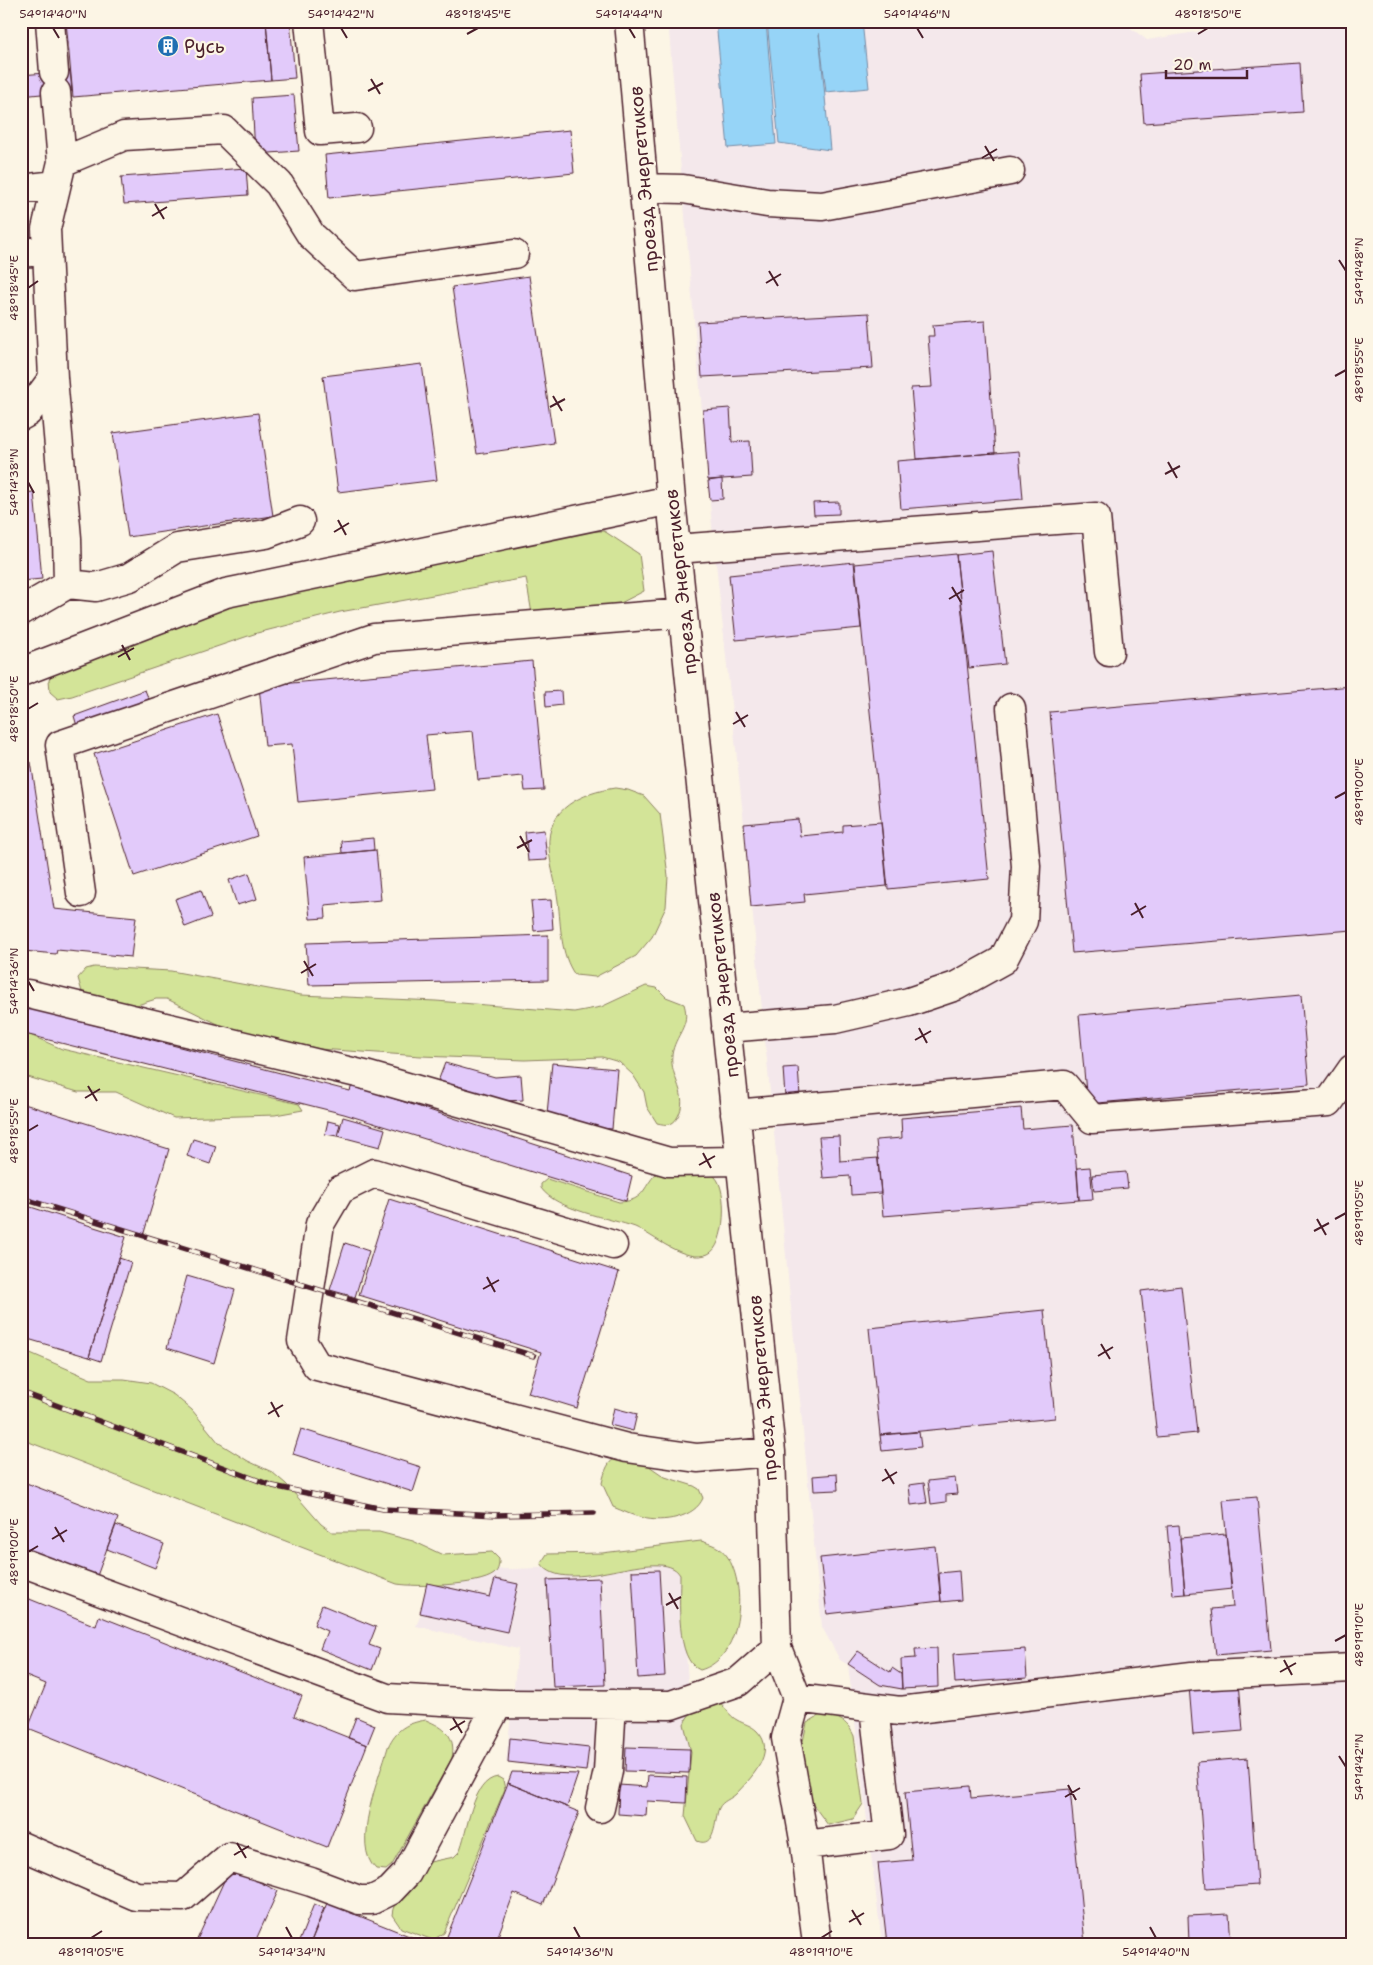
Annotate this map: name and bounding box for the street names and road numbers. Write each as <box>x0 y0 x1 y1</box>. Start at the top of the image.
street label: проезд Энергетиков <box>623 85 664 273</box>
street label: проезд Энергетиков <box>658 488 703 676</box>
street label: проезд Энергетиков <box>700 891 745 1079</box>
street label: проезд Энергетиков <box>742 1294 783 1482</box>

